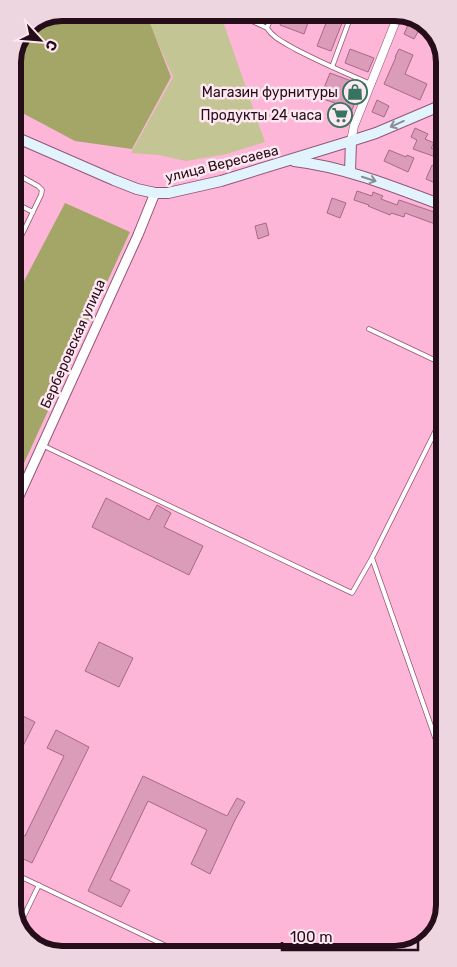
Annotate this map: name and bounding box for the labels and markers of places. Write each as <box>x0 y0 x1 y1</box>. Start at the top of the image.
shop icon: Магазин фурнитуры <box>342 79 368 105</box>
place label: Магазин фурнитуры <box>202 84 338 101</box>
supermarket icon: Продукты 24 часа <box>327 102 353 128</box>
place label: Продукты 24 часа <box>200 107 322 124</box>

